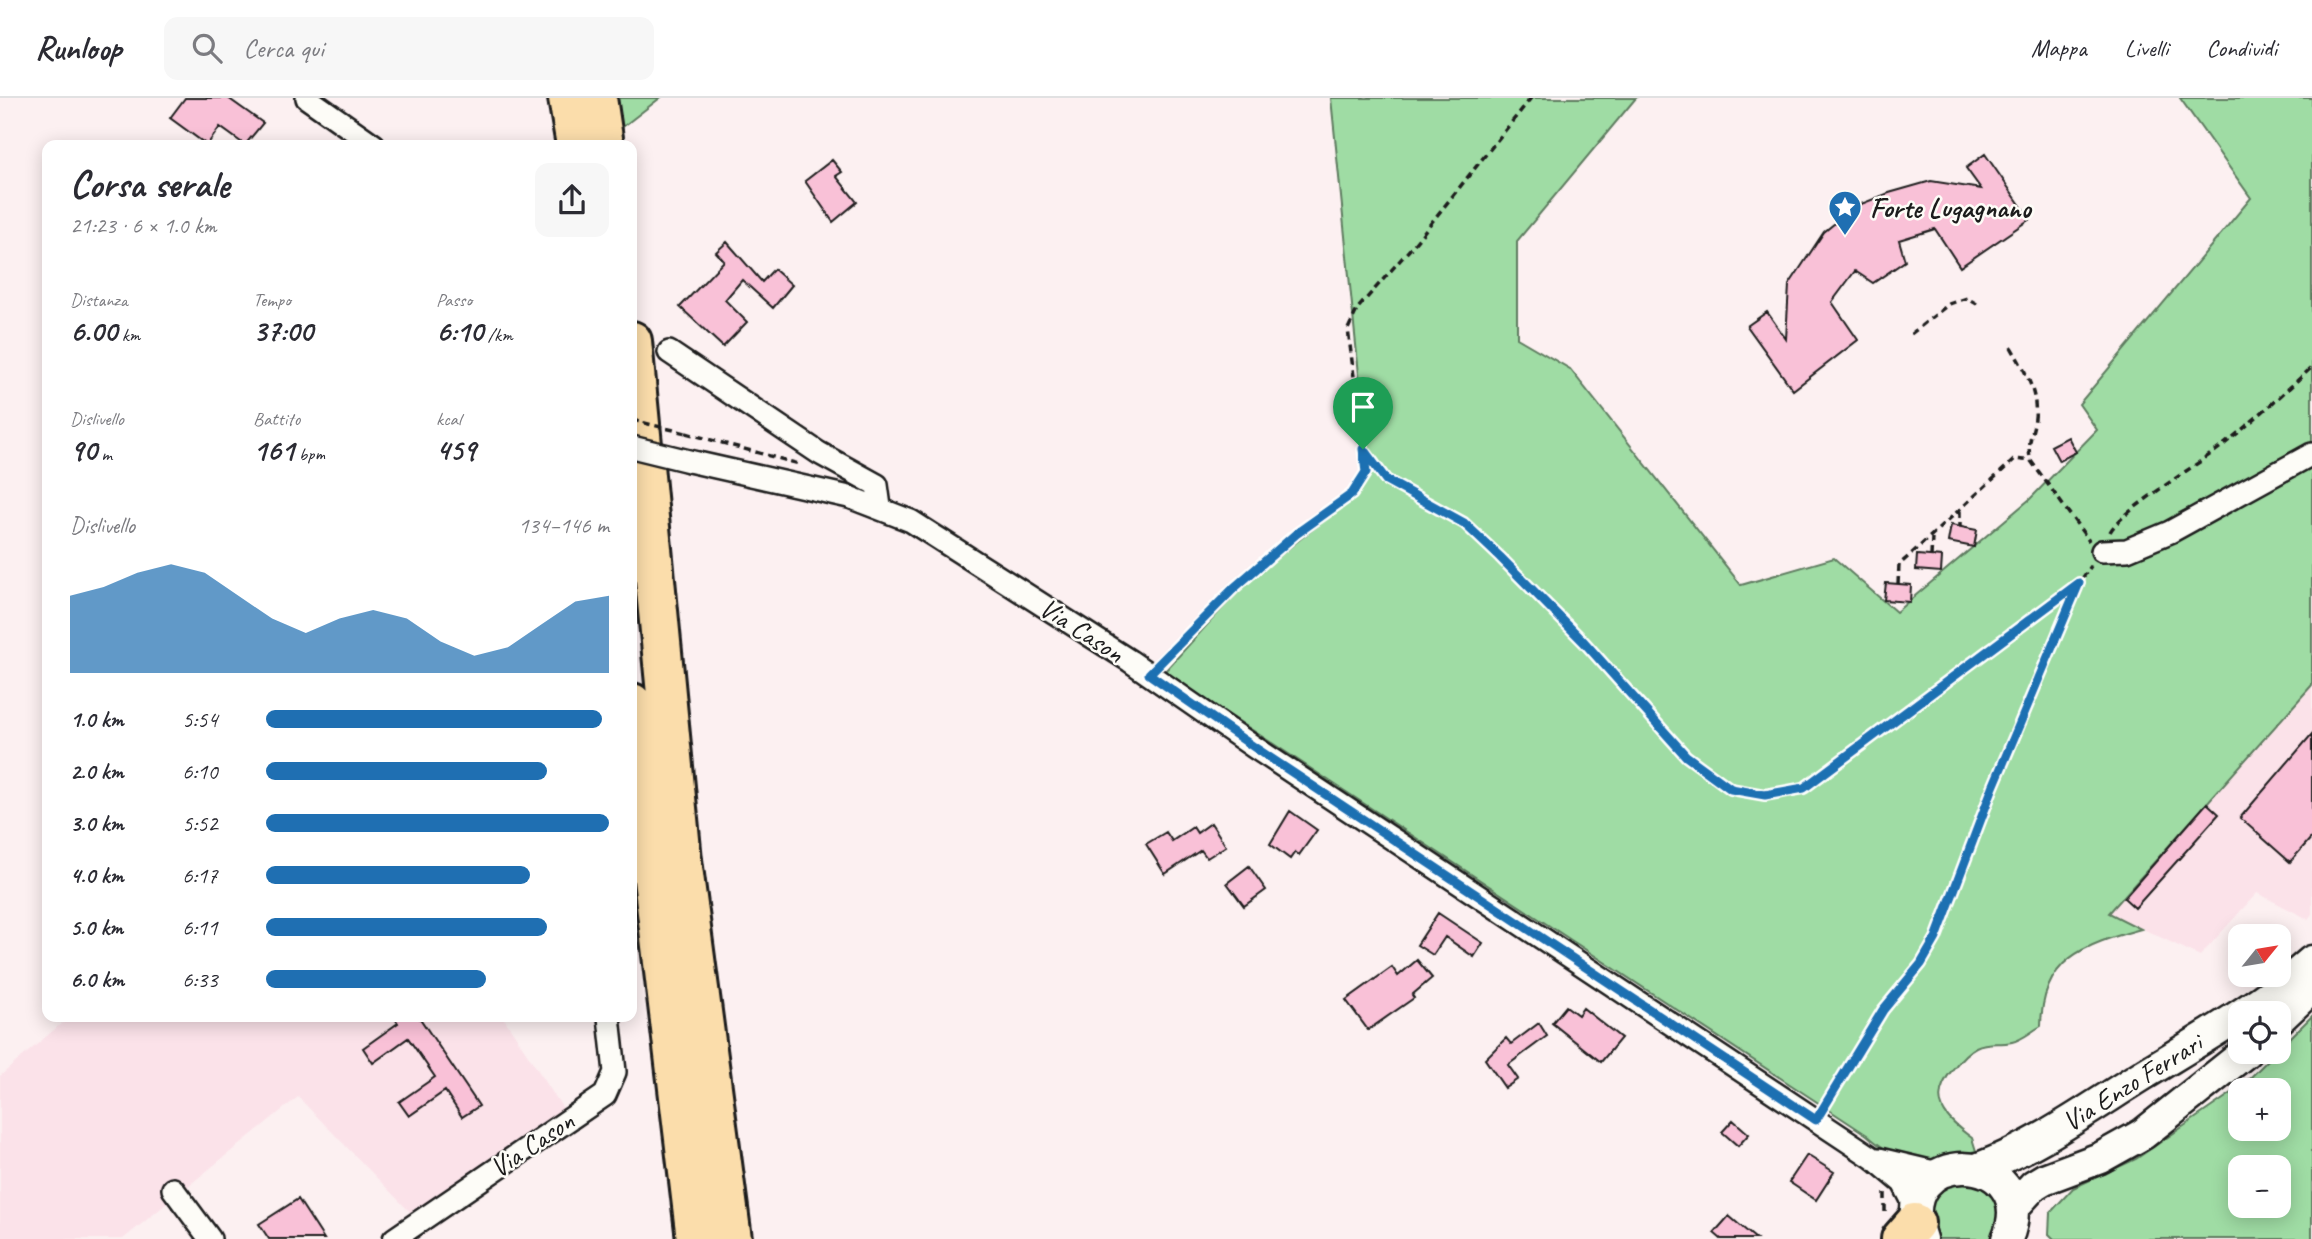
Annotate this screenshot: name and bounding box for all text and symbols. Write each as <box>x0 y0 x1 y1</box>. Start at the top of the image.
search box <box>164 17 654 80</box>
text: Runloop <box>35 27 122 69</box>
icon: search <box>188 29 226 67</box>
text: Cerca qui <box>244 32 324 65</box>
text: Mappa <box>2031 33 2087 63</box>
text: Livelli <box>2125 33 2168 63</box>
text: Condividi <box>2206 33 2277 63</box>
text: Corsa serale <box>70 161 230 208</box>
button: share <box>535 163 609 237</box>
place icon: Forte Lugagnano <box>1826 188 1864 237</box>
place label: Forte Lugagnano <box>1870 190 2032 225</box>
text: 21:23 · 6 × 1.0 km <box>70 211 216 240</box>
text: Distanza <box>70 288 128 312</box>
text: Tempo <box>253 288 291 312</box>
text: Passo <box>436 288 472 312</box>
text: 6.00 <box>70 312 117 350</box>
text: 37:00 <box>253 312 313 350</box>
text: 6:10 <box>436 312 483 350</box>
text: km <box>117 323 140 347</box>
text: /km <box>483 323 513 347</box>
pin <box>1333 377 1393 449</box>
icon: arrive <box>1344 388 1382 426</box>
text: Dislivello <box>70 407 124 431</box>
text: Battito <box>253 407 300 431</box>
text: kcal <box>436 407 461 431</box>
text: 90 <box>70 431 97 469</box>
text: 161 <box>253 431 294 469</box>
text: 459 <box>436 431 476 469</box>
text: m <box>97 442 112 466</box>
text: bpm <box>294 442 325 466</box>
text: Dislivello <box>70 511 135 540</box>
text: 134–146 m <box>518 511 609 540</box>
street label: Via Cason <box>1033 590 1131 670</box>
text: 1.0 km <box>70 705 124 734</box>
text: 5:54 <box>182 705 218 734</box>
text: 2.0 km <box>70 757 124 786</box>
text: 6:10 <box>182 757 218 786</box>
text: 3.0 km <box>70 809 124 838</box>
text: 5:52 <box>182 809 218 838</box>
text: 4.0 km <box>70 861 124 890</box>
text: 6:17 <box>182 861 218 890</box>
text: 5.0 km <box>70 913 123 942</box>
text: 6:11 <box>182 913 218 942</box>
north arrow <box>2228 924 2291 987</box>
map controls <box>2228 924 2291 1218</box>
text: 6.0 km <box>70 965 124 994</box>
text: 6:33 <box>182 965 218 994</box>
button: locate <box>2228 1001 2291 1064</box>
street label: Via Enzo Ferrari <box>2056 1023 2211 1139</box>
button: + <box>2228 1078 2291 1141</box>
street label: Via Cason <box>483 1103 581 1185</box>
button: − <box>2228 1155 2291 1218</box>

